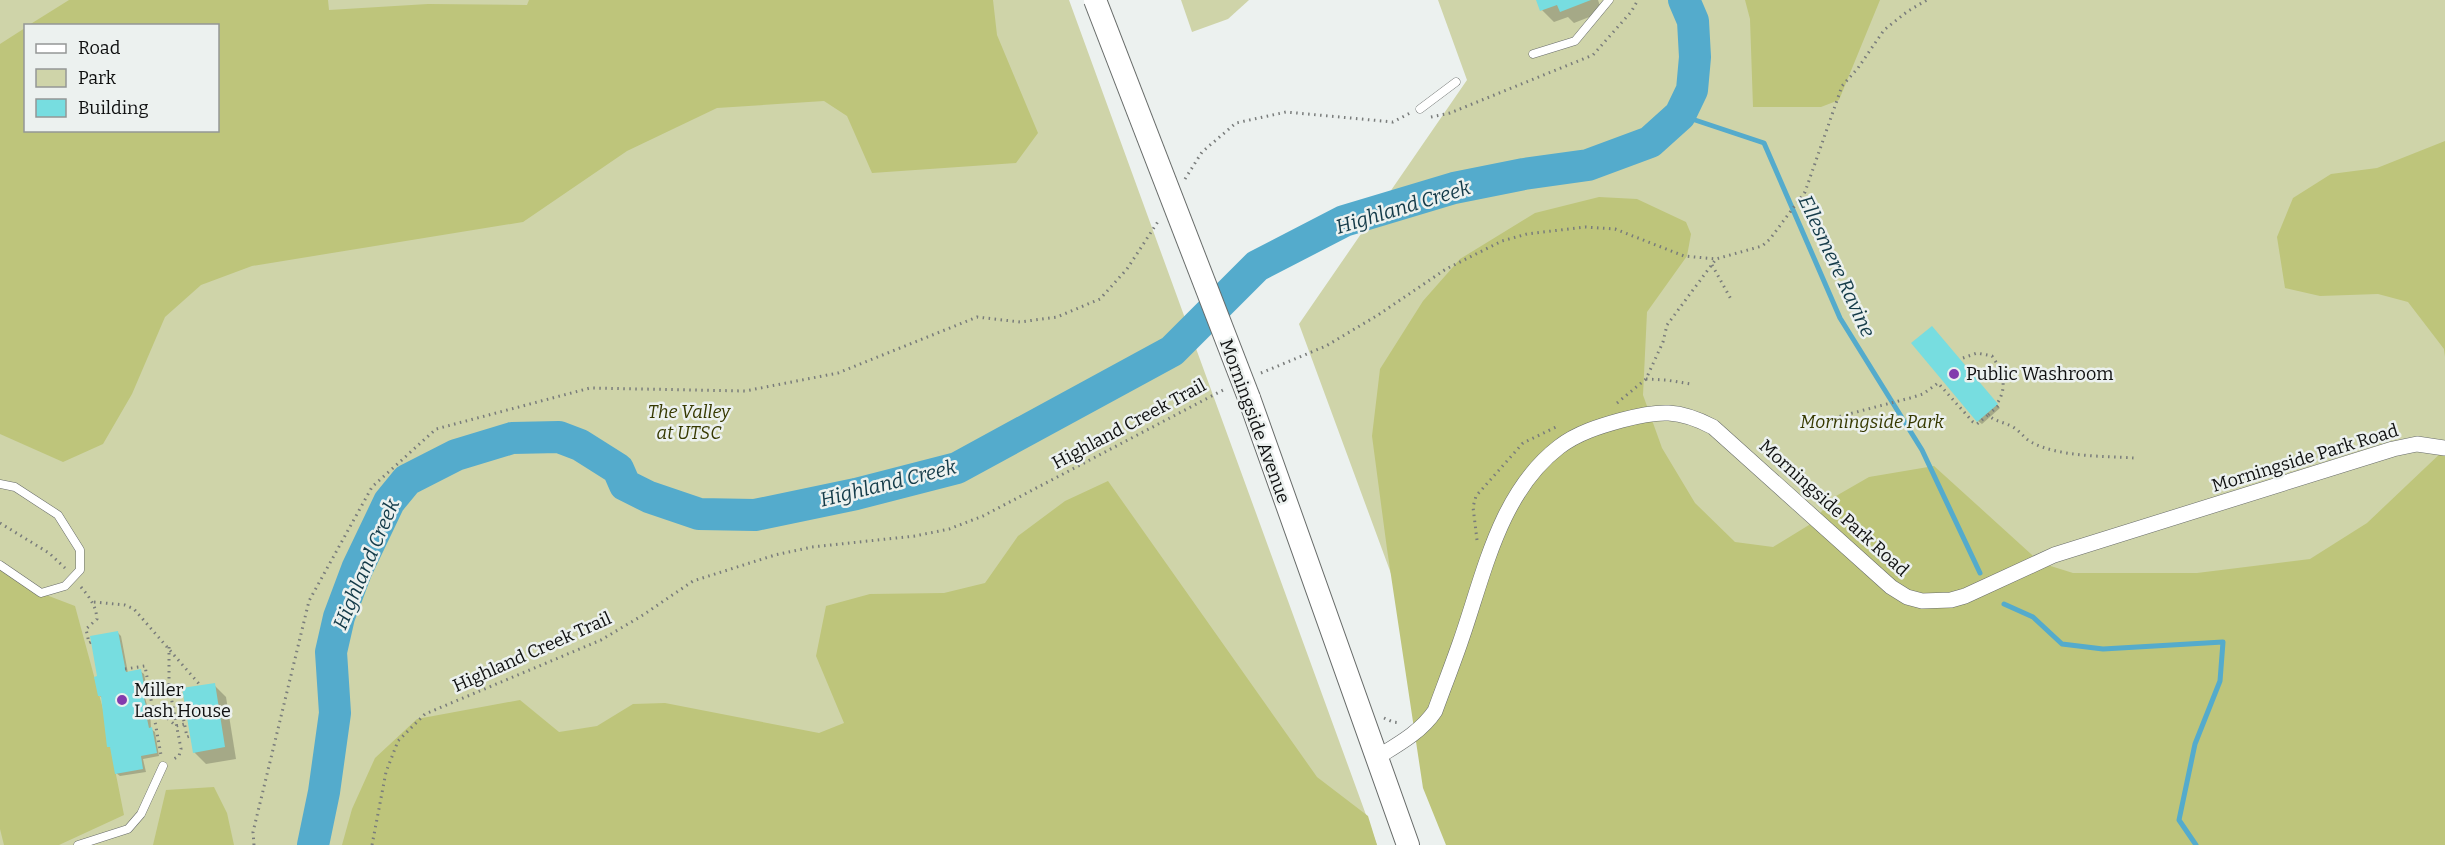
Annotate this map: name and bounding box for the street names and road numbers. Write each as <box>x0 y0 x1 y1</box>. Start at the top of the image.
street label: Morningside Avenue <box>1215 336 1295 506</box>
street label: Highland Creek Trail <box>1048 374 1210 474</box>
street label: Morningside Park Road <box>2209 419 2401 497</box>
street label: Morningside Park Road <box>1755 435 1914 581</box>
street label: Highland Creek Trail <box>449 607 615 697</box>

